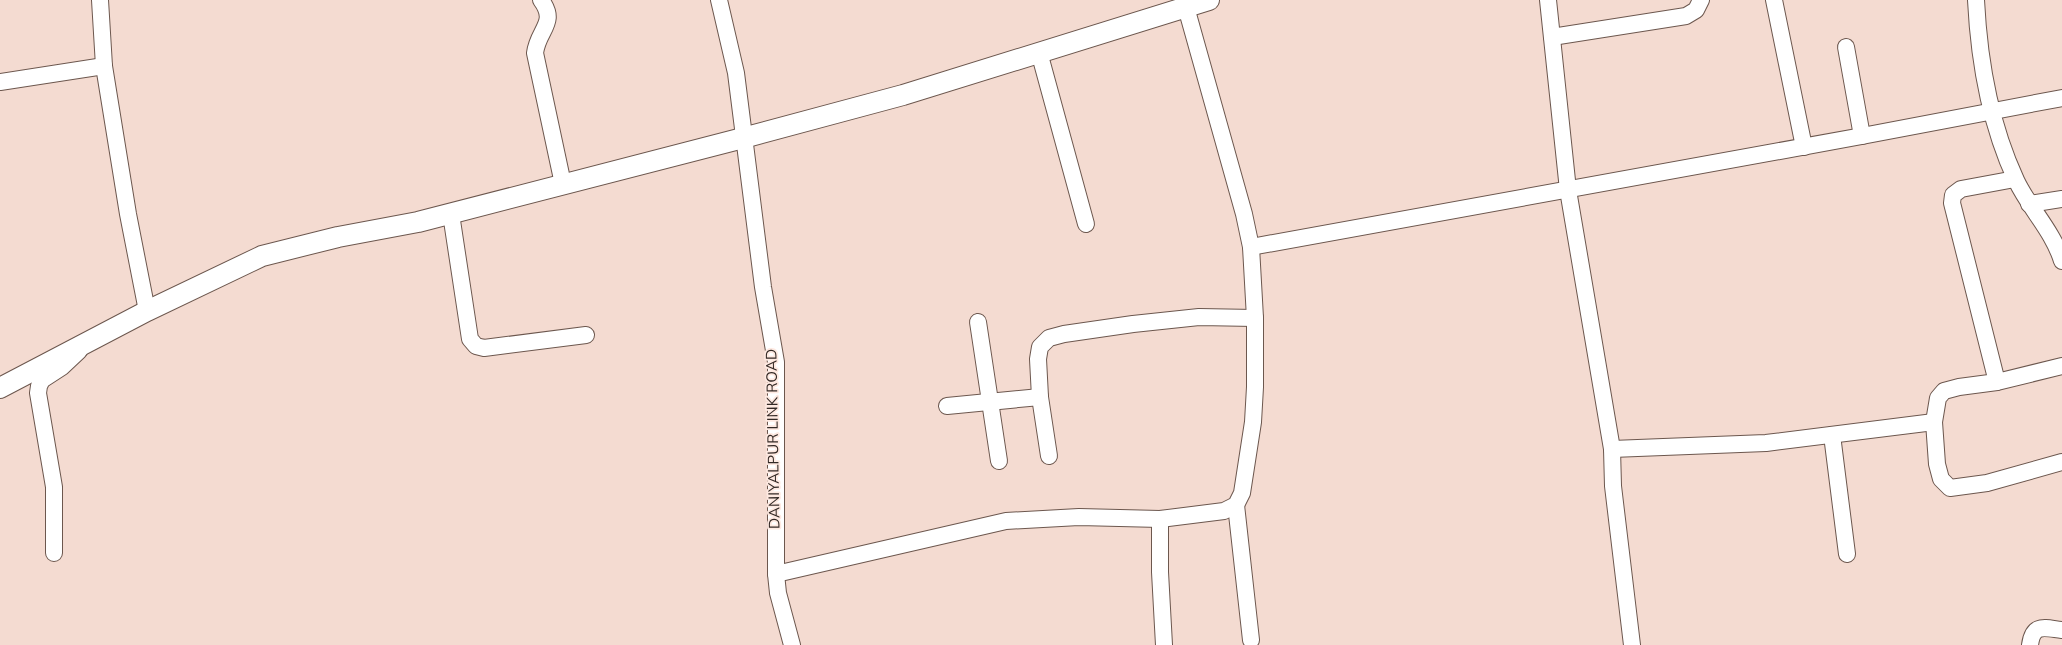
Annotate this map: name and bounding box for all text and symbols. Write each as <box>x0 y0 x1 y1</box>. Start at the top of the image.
street label: DANIYALPUR LINK ROAD <box>761 349 784 529</box>

